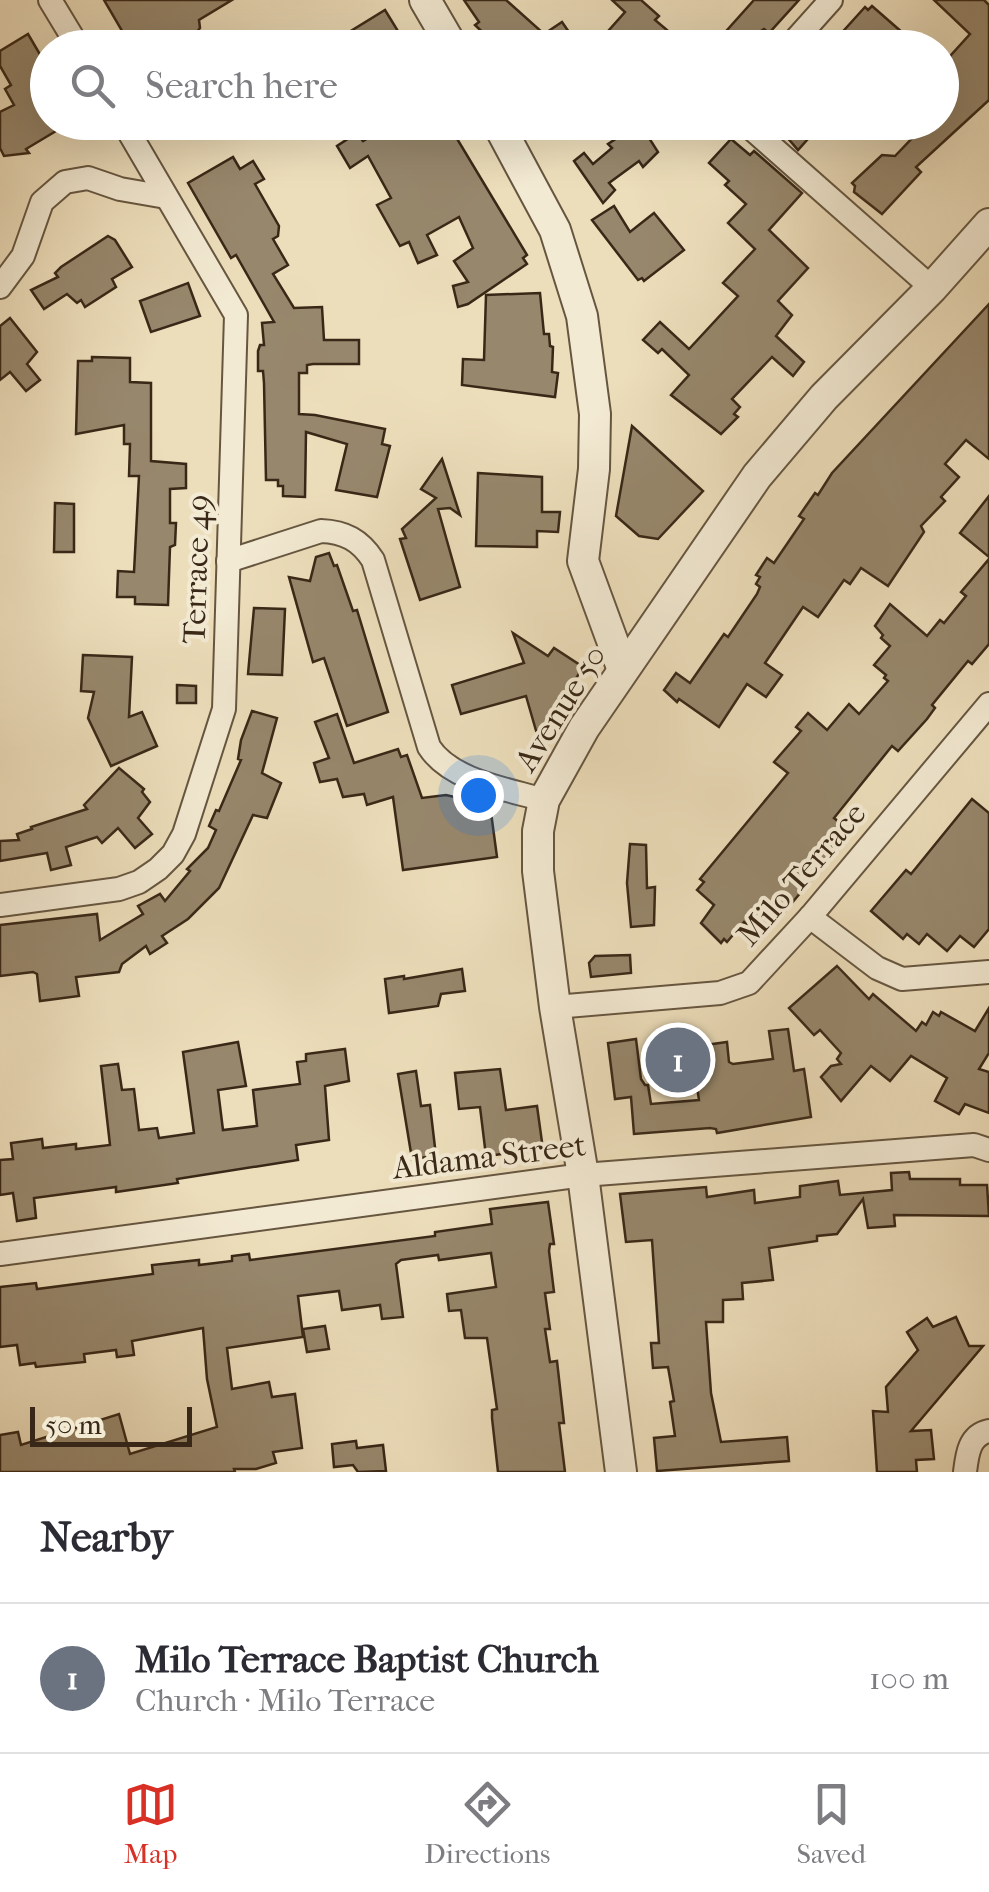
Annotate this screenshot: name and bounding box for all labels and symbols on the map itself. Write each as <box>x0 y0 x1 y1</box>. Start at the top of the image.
street label: Terrace 49 <box>175 494 218 644</box>
street label: Avenue 50 <box>506 638 614 780</box>
your location <box>453 770 504 821</box>
street label: Milo Terrace <box>729 795 874 953</box>
pin: 1 <box>646 1022 710 1098</box>
street label: Aldama Street <box>388 1126 588 1187</box>
scale bar <box>30 1402 192 1446</box>

